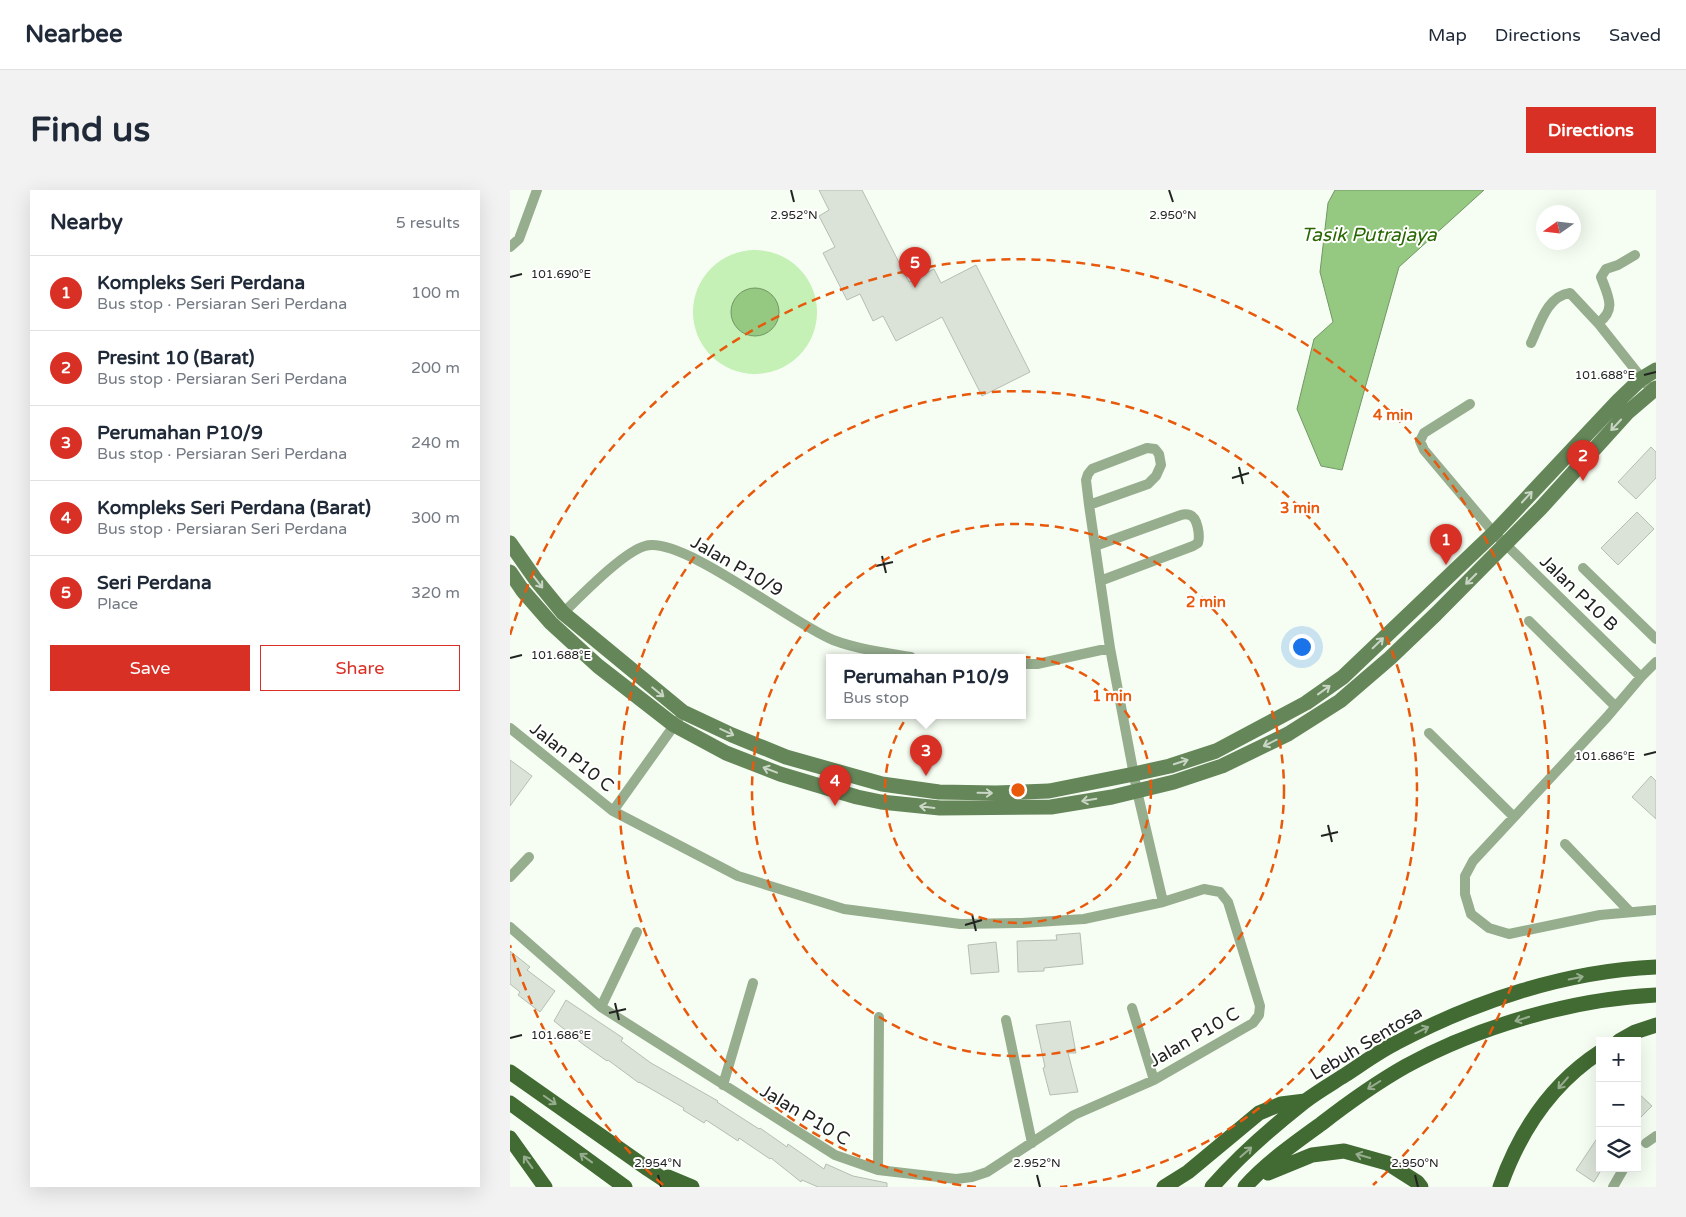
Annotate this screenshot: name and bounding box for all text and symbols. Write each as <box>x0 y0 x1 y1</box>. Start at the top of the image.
text: Nearbee <box>25 20 123 49</box>
text: Map <box>1428 24 1467 46</box>
text: Directions <box>1495 24 1581 46</box>
text: Saved <box>1609 24 1661 46</box>
button: Directions <box>1526 107 1656 153</box>
text: Find us <box>30 109 150 151</box>
north arrow <box>1536 205 1581 250</box>
text: 2.952°N <box>770 208 818 222</box>
text: 2.950°N <box>1149 208 1197 222</box>
text: Nearby <box>50 210 123 235</box>
text: 5 results <box>396 213 460 233</box>
water label: Tasik Putrajaya <box>1301 224 1438 246</box>
pin: 5 <box>899 247 931 288</box>
text: 101.690°E <box>531 267 592 281</box>
text: Kompleks Seri Perdana <box>97 272 305 294</box>
text: 1 <box>61 283 71 303</box>
text: 100 m <box>411 283 460 303</box>
text: Bus stop · Persiaran Seri Perdana <box>97 294 347 314</box>
text: Presint 10 (Barat) <box>97 347 254 369</box>
text: 2 <box>61 358 71 378</box>
text: 200 m <box>411 358 460 378</box>
text: 101.688°E <box>1575 368 1636 382</box>
text: Bus stop · Persiaran Seri Perdana <box>97 369 347 389</box>
text: 4 min <box>1373 406 1413 424</box>
one-way arrow <box>1610 418 1622 431</box>
text: Perumahan P10/9 <box>97 422 263 444</box>
text: 3 <box>61 433 71 453</box>
text: 240 m <box>411 433 460 453</box>
pin: 2 <box>1567 440 1599 481</box>
text: Bus stop · Persiaran Seri Perdana <box>97 444 347 464</box>
one-way arrow <box>1521 491 1533 504</box>
text: Kompleks Seri Perdana (Barat) <box>97 497 371 519</box>
text: 3 min <box>1280 499 1320 517</box>
text: 4 <box>61 508 71 528</box>
text: 300 m <box>411 508 460 528</box>
text: Bus stop · Persiaran Seri Perdana <box>97 519 347 539</box>
pin: 1 <box>1430 524 1462 565</box>
street label: Jalan P10/9 <box>687 531 787 601</box>
street label: Jalan P10 B <box>1535 550 1623 636</box>
text: Seri Perdana <box>97 572 212 594</box>
one-way arrow <box>1465 573 1477 585</box>
one-way arrow <box>533 576 544 589</box>
text: 5 <box>61 583 71 603</box>
text: 320 m <box>411 583 460 603</box>
text: 2 min <box>1186 593 1226 611</box>
text: Place <box>97 594 138 614</box>
your location <box>1289 634 1315 660</box>
one-way arrow <box>1372 637 1384 649</box>
button: Save <box>50 645 250 691</box>
button: Share <box>260 645 460 691</box>
text: 101.688°E <box>531 648 592 662</box>
popup <box>826 654 1026 719</box>
text: Perumahan P10/9 <box>843 666 1009 688</box>
one-way arrow <box>1317 685 1331 695</box>
one-way arrow <box>651 686 664 697</box>
text: 1 min <box>1092 687 1132 705</box>
text: Bus stop <box>843 688 909 708</box>
street label: Jalan P10 C <box>526 717 618 797</box>
one-way arrow <box>719 728 734 738</box>
pin: 3 <box>910 735 942 776</box>
one-way arrow <box>1263 739 1278 748</box>
text: 101.686°E <box>1575 749 1636 763</box>
one-way arrow <box>1173 757 1188 766</box>
one-way arrow <box>763 764 778 774</box>
pin: 4 <box>819 765 851 806</box>
centre of rings <box>1009 781 1027 799</box>
one-way arrow <box>977 788 993 798</box>
one-way arrow <box>1081 796 1097 806</box>
one-way arrow <box>920 802 936 812</box>
one-way arrow <box>1567 973 1583 982</box>
street label: Lebuh Sentosa <box>1306 1001 1426 1085</box>
street label: Jalan P10 C <box>1145 1002 1243 1072</box>
one-way arrow <box>1515 1015 1531 1025</box>
one-way arrow <box>1414 1025 1429 1034</box>
text: 101.686°E <box>531 1028 592 1042</box>
map controls <box>1596 1037 1641 1172</box>
button: + <box>1596 1037 1641 1082</box>
one-way arrow <box>1557 1077 1568 1090</box>
street label: Jalan P10 C <box>756 1080 854 1150</box>
one-way arrow <box>1368 1081 1382 1091</box>
button: − <box>1596 1082 1641 1127</box>
one-way arrow <box>543 1095 557 1105</box>
button: layers <box>1596 1127 1641 1172</box>
one-way arrow <box>1240 1146 1253 1158</box>
one-way arrow <box>1356 1151 1372 1161</box>
one-way arrow <box>579 1153 593 1163</box>
one-way arrow <box>523 1156 533 1170</box>
text: 2.954°N <box>634 1156 682 1170</box>
text: 2.952°N <box>1013 1156 1061 1170</box>
text: 2.950°N <box>1391 1156 1439 1170</box>

